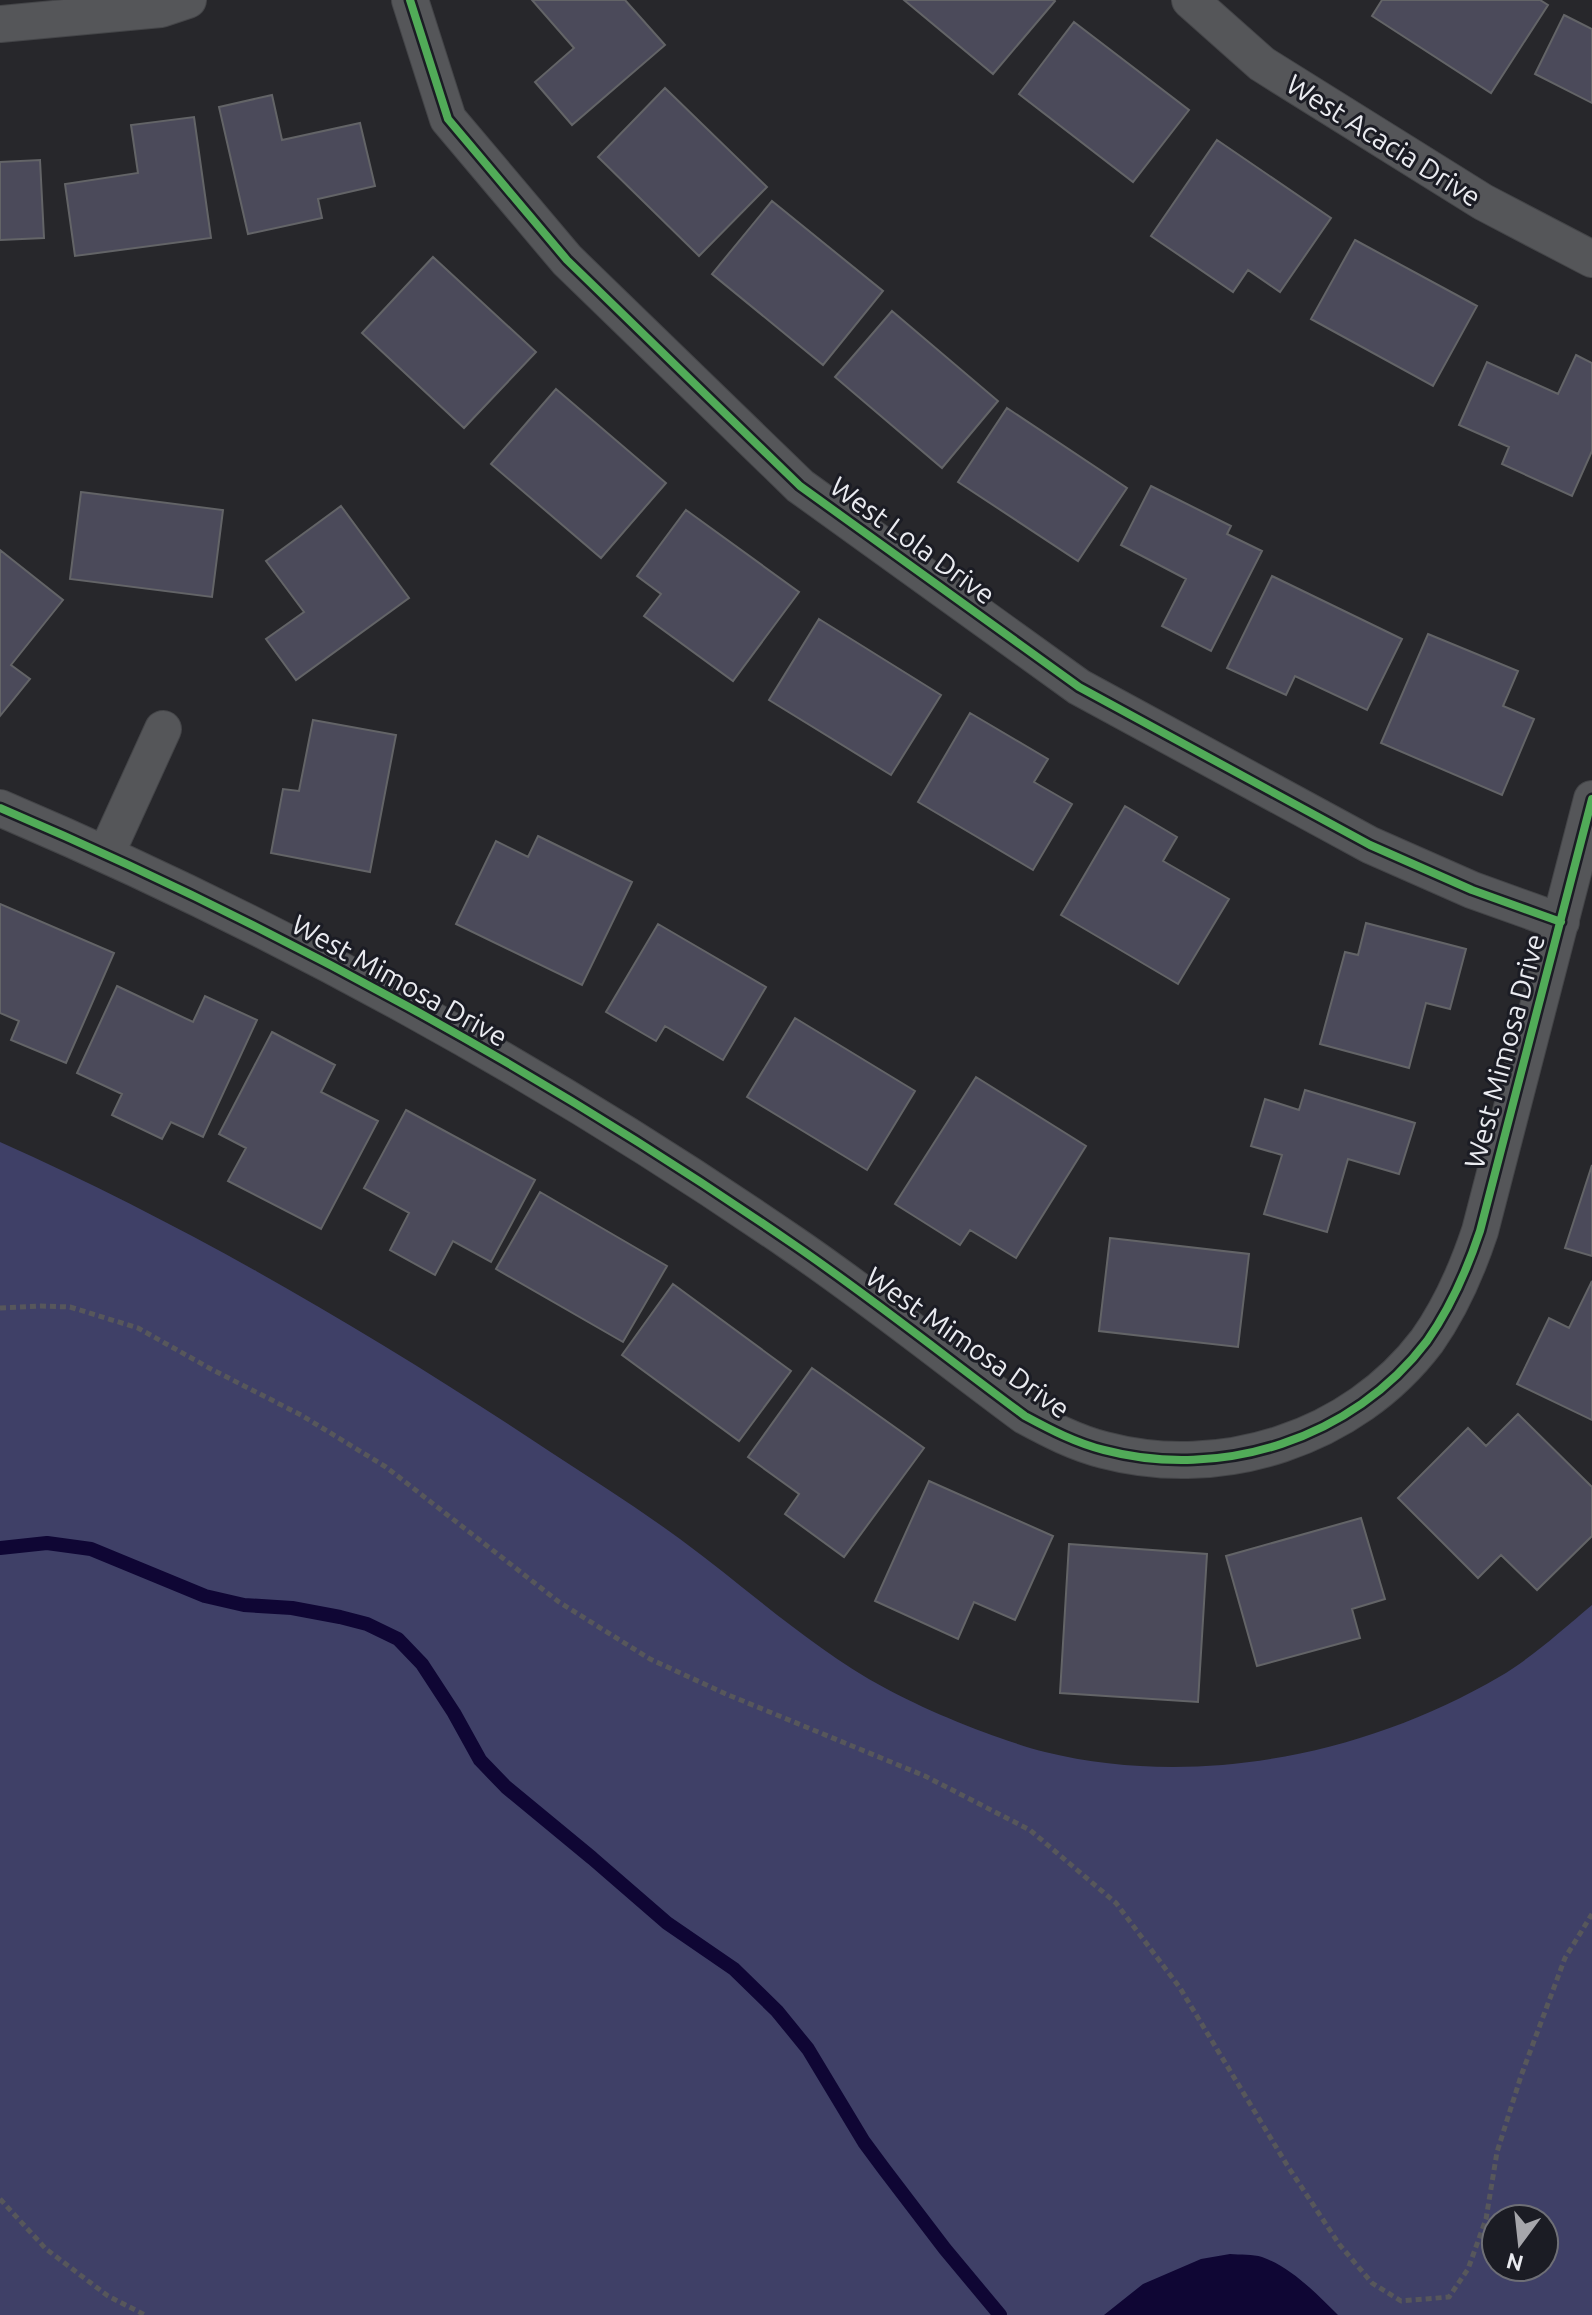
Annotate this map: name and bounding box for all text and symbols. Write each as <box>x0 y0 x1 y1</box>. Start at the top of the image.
street label: West Acacia Drive <box>1281 68 1487 212</box>
street label: West Lola Drive <box>825 470 1001 610</box>
street label: West Mimosa Drive <box>287 908 513 1052</box>
street label: West Mimosa Drive <box>1458 930 1550 1172</box>
street label: West Mimosa Drive <box>860 1260 1076 1424</box>
north arrow <box>1480 2203 1560 2283</box>
text: N <box>1504 2249 1526 2277</box>

